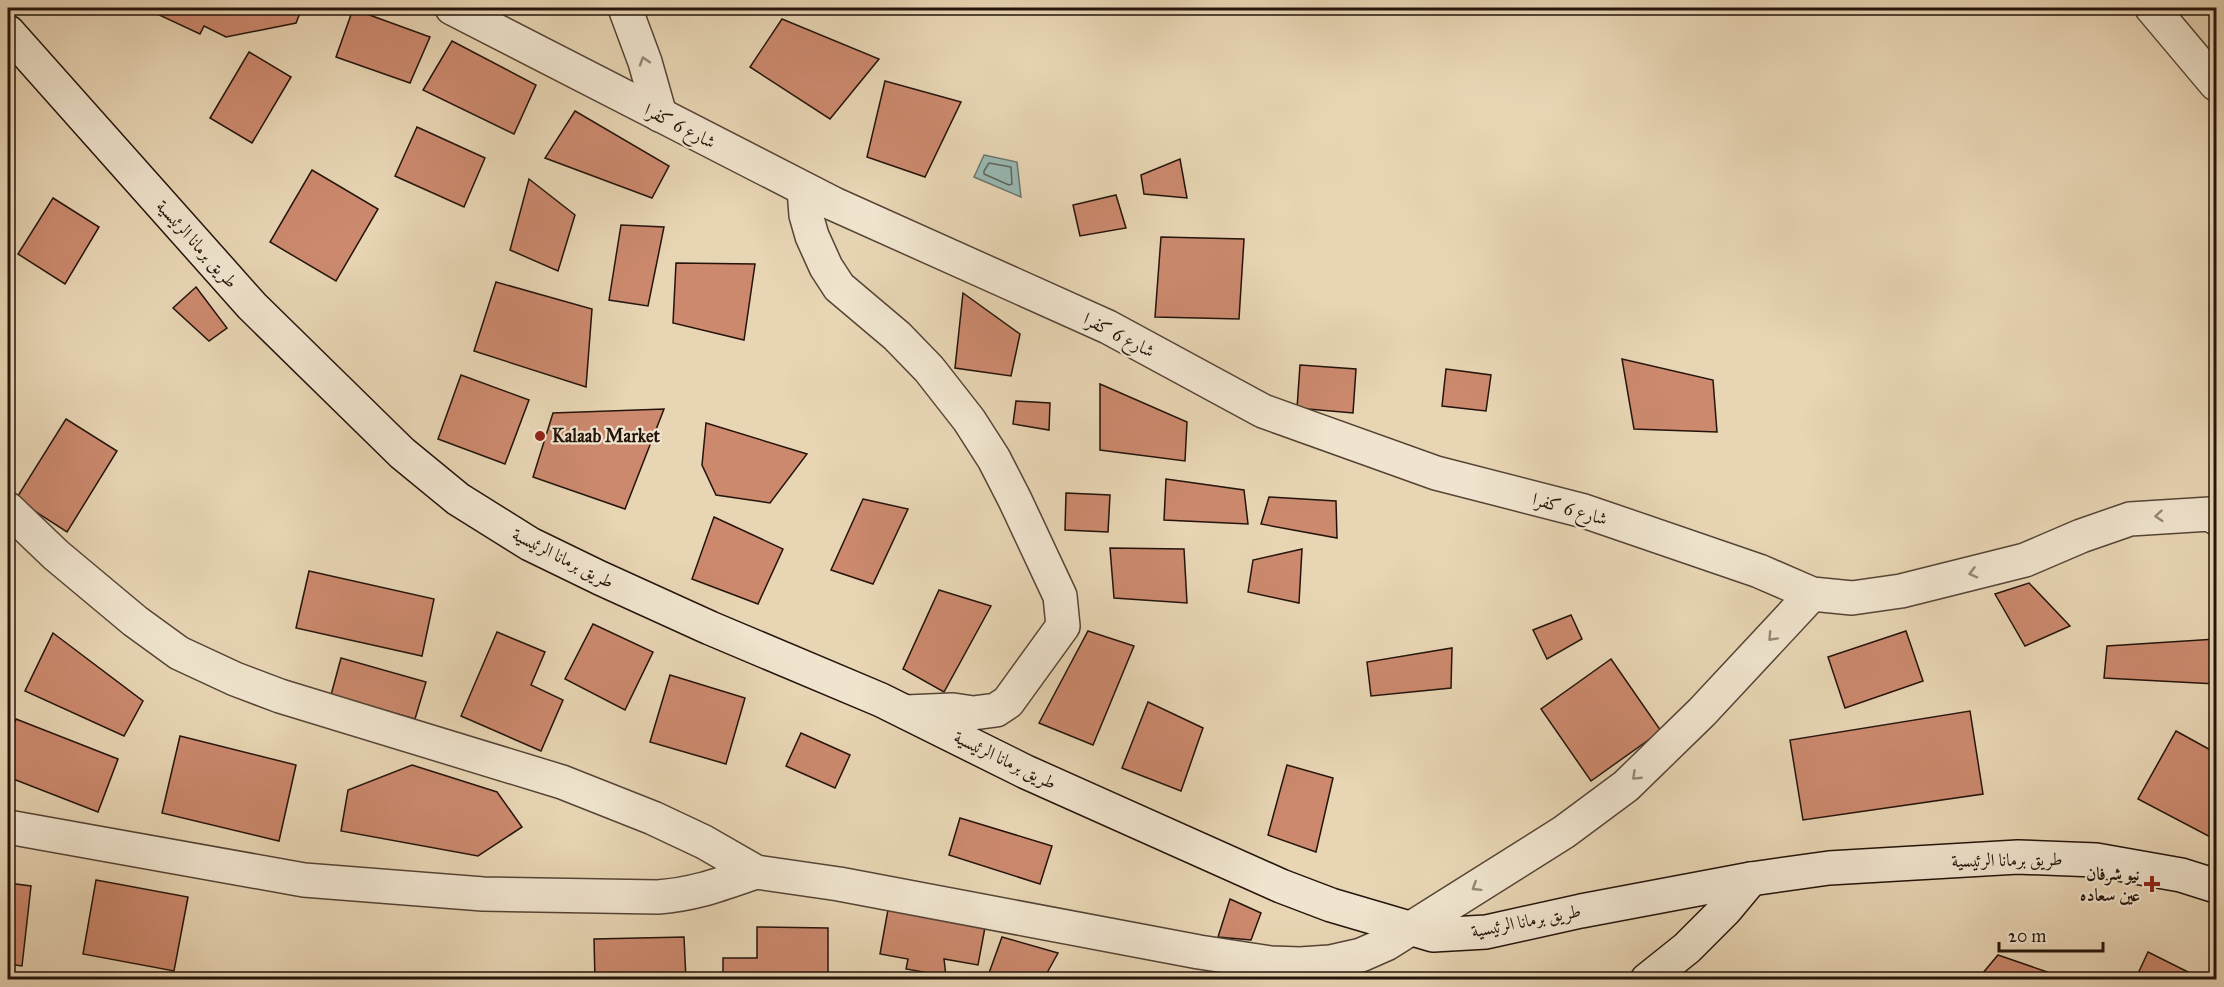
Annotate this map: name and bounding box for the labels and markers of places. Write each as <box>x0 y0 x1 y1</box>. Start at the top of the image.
place label: Kalaab Market <box>552 425 661 447</box>
marker: Kalaab Market <box>533 429 547 443</box>
place label: نيو شرفان عين سعاده <box>2080 863 2140 906</box>
marker: نيو شرفان عين سعاده <box>2145 877 2159 891</box>

